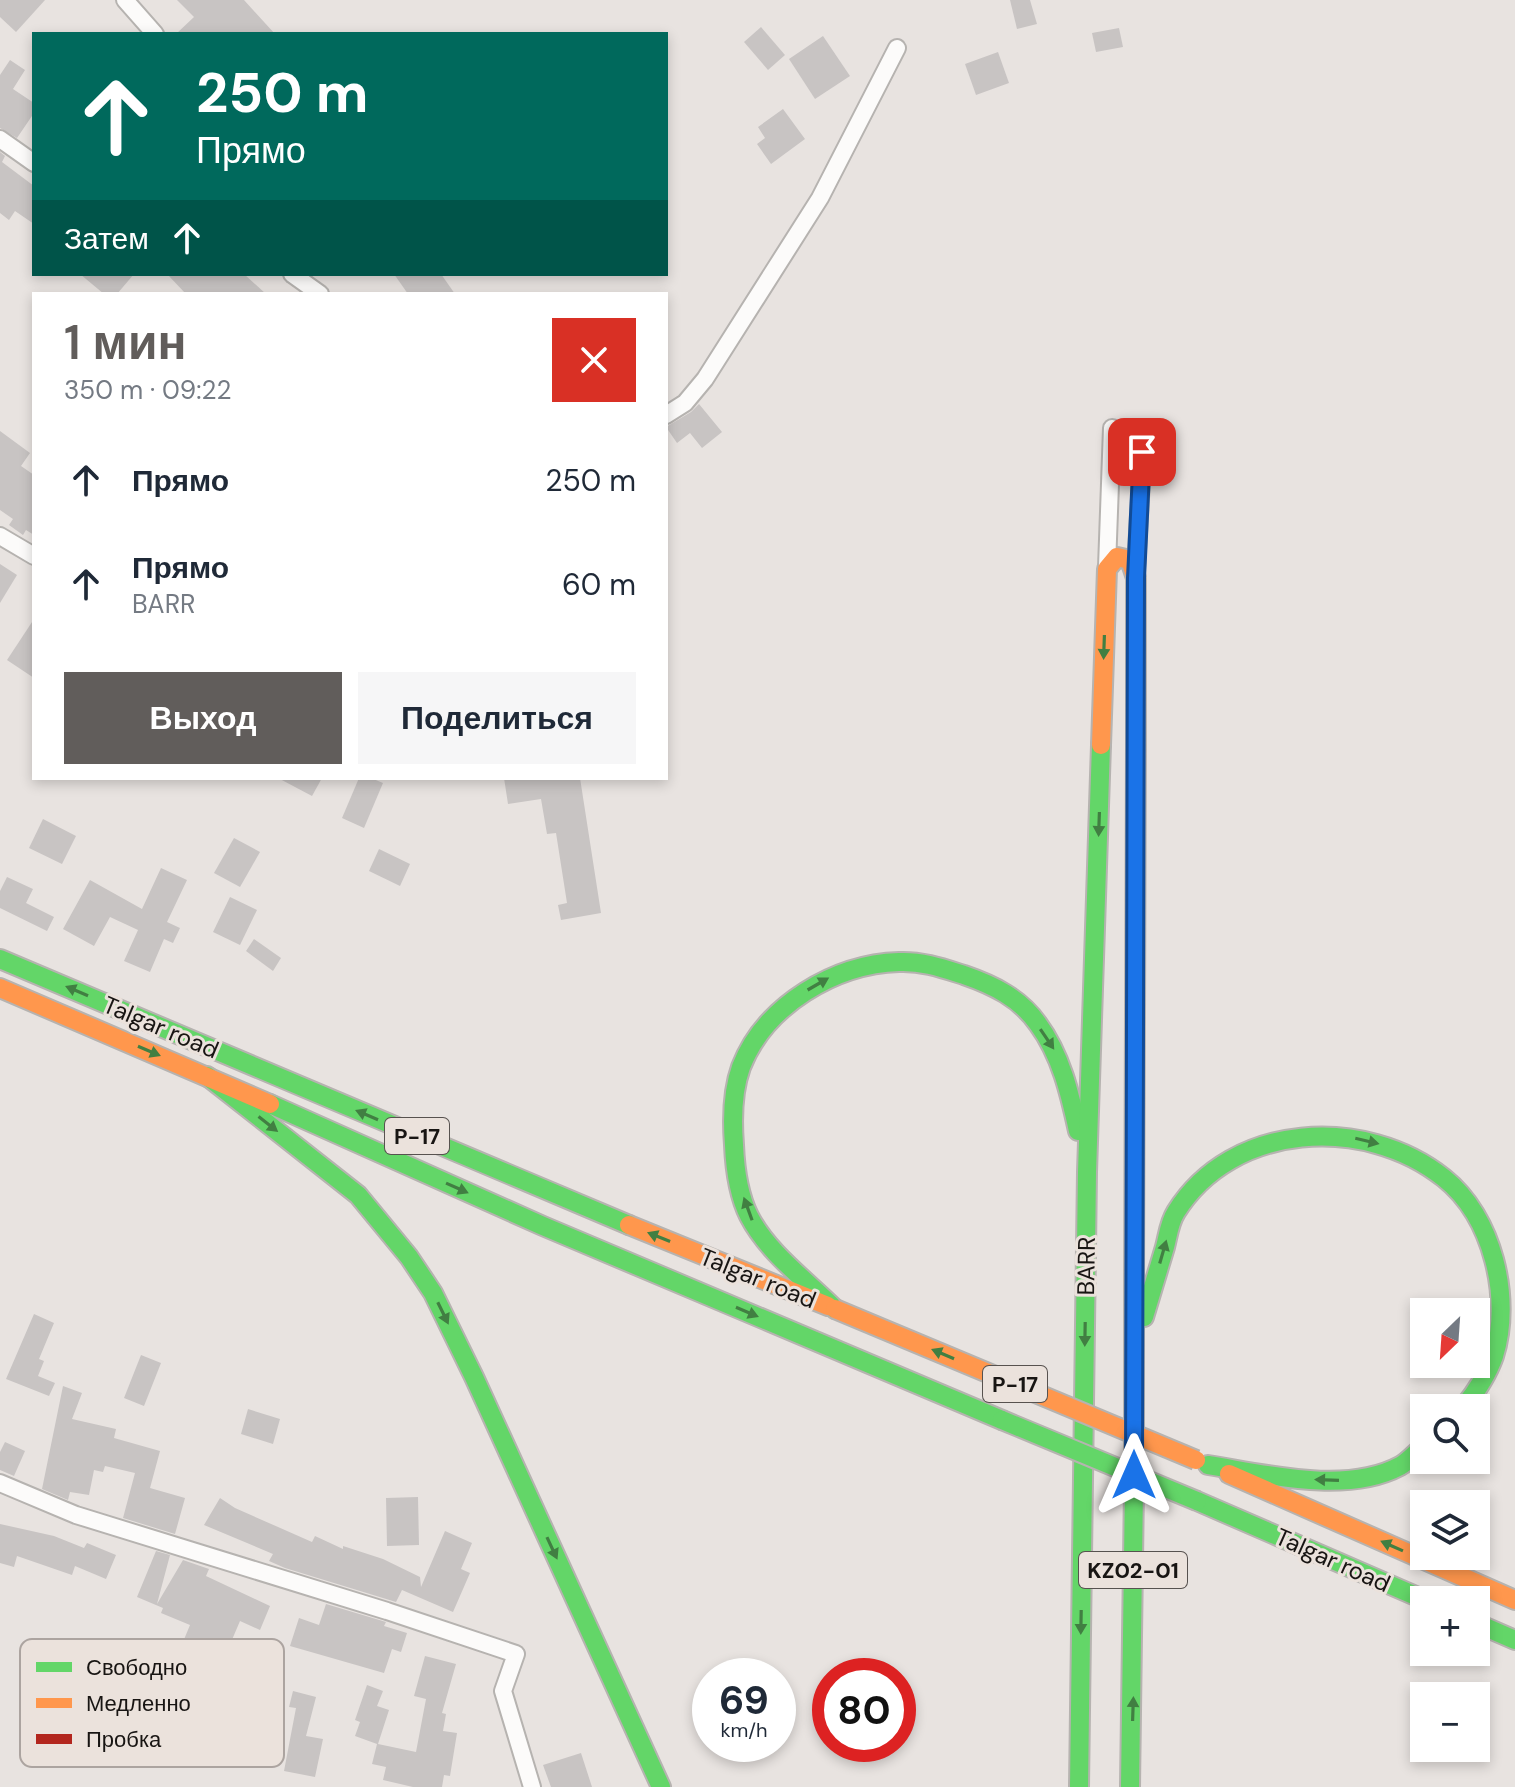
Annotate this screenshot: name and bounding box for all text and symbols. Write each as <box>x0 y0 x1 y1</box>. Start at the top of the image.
text: 250 m <box>196 56 368 129</box>
icon: ahead <box>64 64 168 168</box>
text: Прямо <box>196 127 306 174</box>
icon: ahead <box>165 216 209 260</box>
text: Затем <box>64 219 149 258</box>
text: 1 мин <box>64 311 186 374</box>
button: close <box>552 318 636 402</box>
text: 350 m · 09:22 <box>64 373 231 407</box>
pin <box>1108 418 1176 486</box>
icon: arrive <box>1120 430 1164 474</box>
icon: ahead <box>64 458 108 502</box>
text: Прямо <box>132 461 229 500</box>
text: 250 m <box>545 461 636 500</box>
text: Прямо <box>132 548 229 587</box>
icon: ahead <box>64 562 108 606</box>
text: 60 m <box>562 565 636 604</box>
text: BARR <box>132 587 196 621</box>
one-way arrow <box>1098 635 1111 660</box>
button: Выход <box>64 672 342 764</box>
button: Поделиться <box>358 672 636 764</box>
one-way arrow <box>1092 812 1105 837</box>
one-way arrow <box>807 977 829 991</box>
one-way arrow <box>65 984 89 997</box>
street label: Talgar road <box>99 989 223 1065</box>
one-way arrow <box>1040 1028 1054 1050</box>
one-way arrow <box>137 1045 161 1058</box>
one-way arrow <box>355 1109 379 1122</box>
one-way arrow <box>258 1116 278 1132</box>
road number: P-17 <box>385 1118 449 1154</box>
one-way arrow <box>1354 1135 1379 1148</box>
one-way arrow <box>445 1181 469 1194</box>
one-way arrow <box>741 1197 754 1221</box>
one-way arrow <box>647 1230 671 1243</box>
street label: BARR <box>1070 1236 1102 1296</box>
one-way arrow <box>1157 1240 1170 1264</box>
street label: Talgar road <box>695 1241 821 1315</box>
north arrow <box>1410 1298 1490 1378</box>
map controls <box>1410 1298 1490 1762</box>
one-way arrow <box>436 1301 449 1324</box>
one-way arrow <box>736 1305 759 1318</box>
one-way arrow <box>1079 1322 1091 1347</box>
one-way arrow <box>931 1347 955 1360</box>
road number: P-17 <box>983 1366 1047 1402</box>
button: search <box>1410 1394 1490 1474</box>
position arrow <box>1092 1433 1176 1517</box>
one-way arrow <box>1314 1474 1339 1487</box>
button: layers <box>1410 1490 1490 1570</box>
street label: Talgar road <box>1271 1521 1395 1599</box>
one-way arrow <box>546 1537 559 1560</box>
one-way arrow <box>1381 1539 1404 1552</box>
road number: KZ02-01 <box>1079 1552 1187 1588</box>
button: + <box>1410 1586 1490 1666</box>
one-way arrow <box>1075 1610 1087 1635</box>
legend <box>20 1639 284 1767</box>
text: Свободно <box>86 1653 187 1682</box>
speed limit sign: 80 <box>812 1658 916 1762</box>
text: 69 <box>719 1674 769 1726</box>
button: − <box>1410 1682 1490 1762</box>
text: Медленно <box>86 1689 191 1718</box>
one-way arrow <box>1126 1696 1139 1721</box>
text: km/h <box>720 1717 768 1743</box>
text: Пробка <box>86 1725 162 1754</box>

